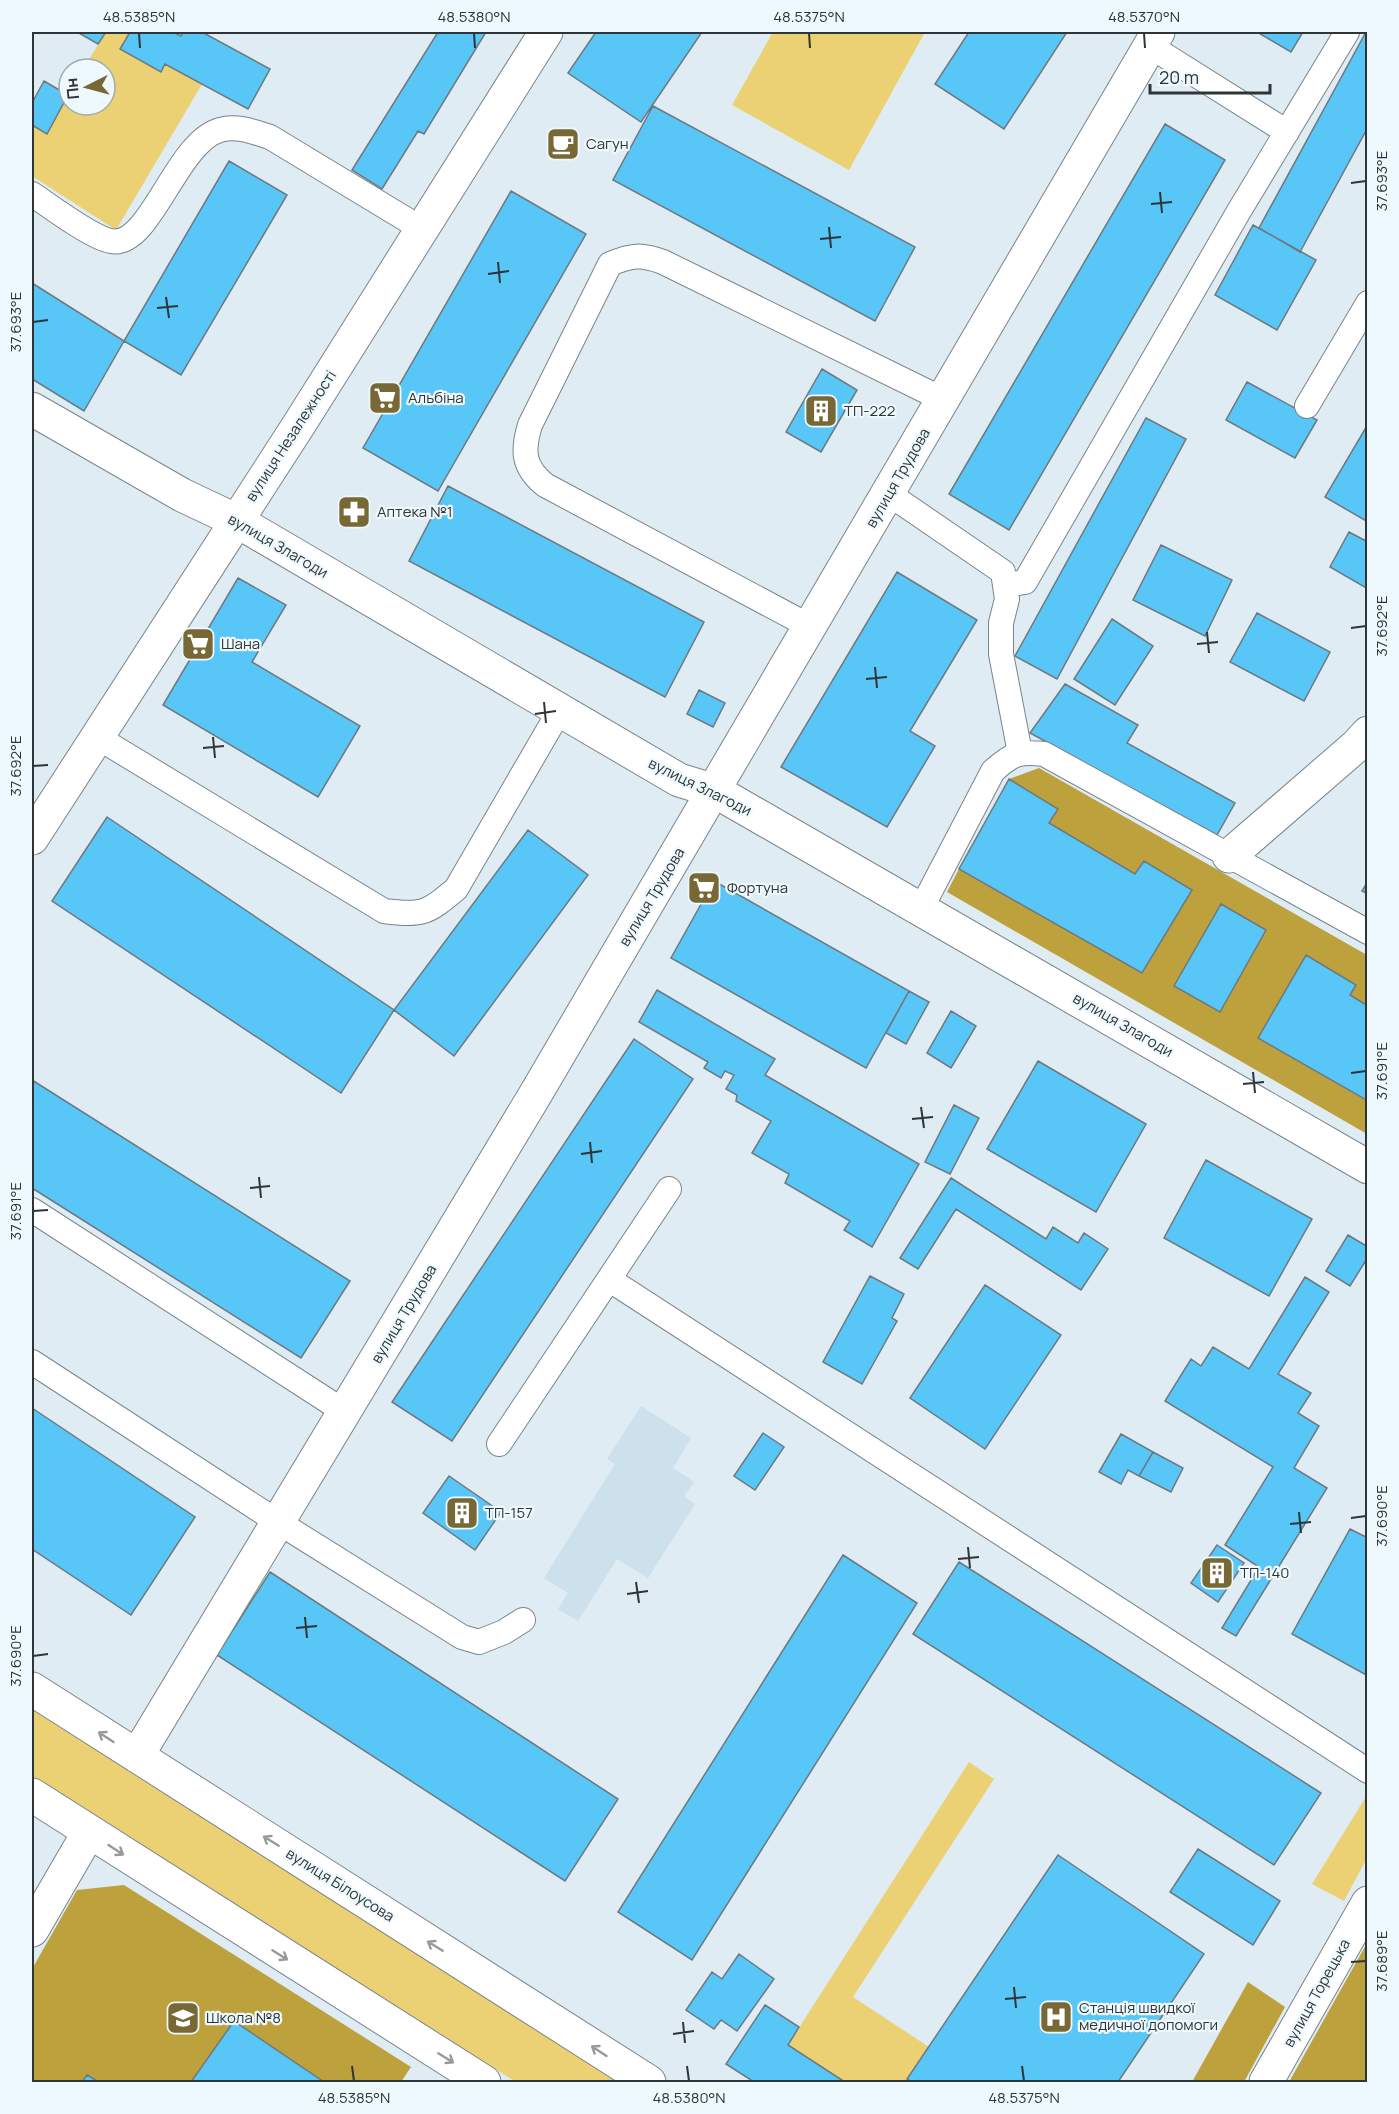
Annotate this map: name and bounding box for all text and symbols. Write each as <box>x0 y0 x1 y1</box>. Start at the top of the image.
text: 48.5385°N <box>103 6 175 27</box>
text: 48.5380°N <box>437 6 511 27</box>
text: 48.5375°N <box>773 6 845 27</box>
text: 48.5370°N <box>1108 6 1180 27</box>
north arrow <box>57 57 117 117</box>
scale bar <box>1150 57 1270 95</box>
text: 20 m <box>1159 65 1199 89</box>
text: Пн <box>60 77 84 100</box>
cafe icon: Сагун <box>545 126 581 162</box>
place label: Сагун <box>586 133 629 154</box>
text: 37.693°E <box>1371 151 1392 211</box>
text: 37.693°E <box>5 292 26 352</box>
street label: вулиця Незалежності <box>240 366 341 505</box>
supermarket icon: Альбіна <box>367 380 403 416</box>
place label: Альбіна <box>408 387 464 408</box>
building icon: ТП-222 <box>803 393 839 429</box>
place label: ТП-222 <box>844 400 895 421</box>
street label: вулиця Трудова <box>860 424 935 531</box>
pharmacy icon: Аптека №1 <box>336 494 372 530</box>
place label: Аптека №1 <box>377 501 453 522</box>
street label: вулиця Злагоди <box>224 508 332 583</box>
text: 37.692°E <box>1371 596 1392 656</box>
supermarket icon: Шана <box>180 626 216 662</box>
place label: Шана <box>221 633 260 654</box>
text: 37.692°E <box>5 736 26 796</box>
street label: вулиця Злагоди <box>645 752 755 821</box>
street label: вулиця Трудова <box>614 843 689 950</box>
supermarket icon: Фортуна <box>686 870 722 906</box>
place label: Фортуна <box>727 877 788 898</box>
street label: вулиця Злагоди <box>1069 987 1177 1062</box>
text: 37.691°E <box>1371 1042 1392 1100</box>
text: 37.691°E <box>5 1182 26 1240</box>
street label: вулиця Трудова <box>366 1260 441 1367</box>
text: 37.690°E <box>1371 1485 1392 1547</box>
building icon: ТП-157 <box>444 1495 480 1531</box>
place label: ТП-157 <box>485 1502 533 1523</box>
building icon: ТП-140 <box>1199 1555 1235 1591</box>
place label: ТП-140 <box>1240 1562 1289 1583</box>
text: 37.690°E <box>5 1625 26 1687</box>
one-way arrow <box>98 1730 115 1742</box>
one-way arrow <box>263 1835 280 1847</box>
street label: вулиця Білоусова <box>282 1843 398 1926</box>
one-way arrow <box>107 1844 124 1856</box>
text: 37.689°E <box>1371 1930 1392 1992</box>
street label: вулиця Торецька <box>1278 1935 1355 2051</box>
one-way arrow <box>427 1939 444 1951</box>
one-way arrow <box>272 1948 289 1961</box>
place label: Станція швидкої медичної допомоги <box>1079 1997 1218 2035</box>
hospital icon: Станція швидкої медичної допомоги <box>1038 1999 1074 2035</box>
school or university icon: Школа №8 <box>165 2000 201 2036</box>
place label: Школа №8 <box>206 2007 281 2028</box>
one-way arrow <box>592 2045 608 2057</box>
one-way arrow <box>437 2052 454 2065</box>
text: 48.5385°N <box>318 2087 390 2108</box>
text: 48.5380°N <box>652 2087 726 2108</box>
text: 48.5375°N <box>988 2087 1060 2108</box>

